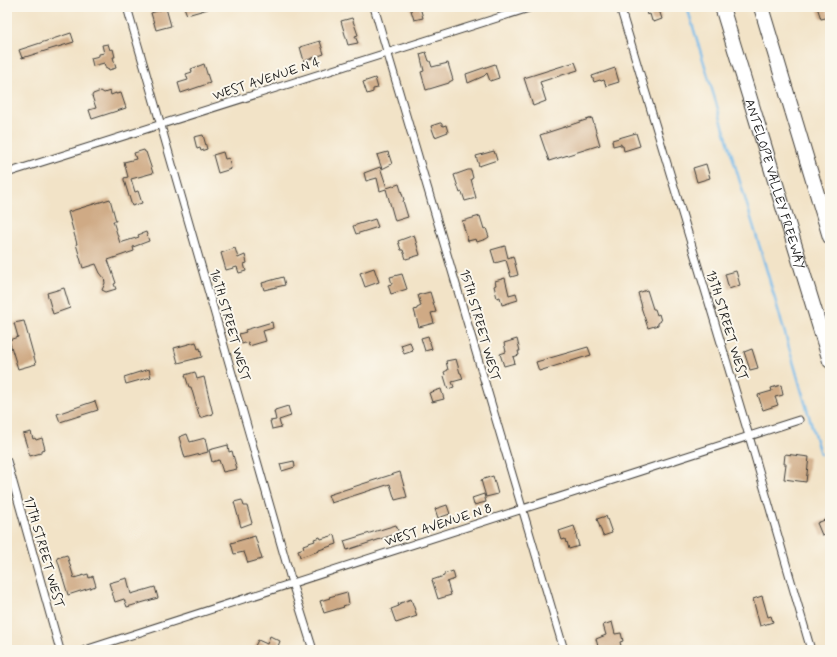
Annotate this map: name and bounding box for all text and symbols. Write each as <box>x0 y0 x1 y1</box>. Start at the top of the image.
street label: WEST AVENUE N 4 <box>210 54 323 105</box>
street label: ANTELOPE VALLEY FREEWAY <box>741 97 809 272</box>
street label: 16TH STREET WEST <box>205 267 254 384</box>
street label: 15TH STREET WEST <box>455 267 504 383</box>
street label: 13TH STREET WEST <box>702 268 751 383</box>
street label: 17TH STREET WEST <box>19 495 68 610</box>
street label: WEST AVENUE N 8 <box>383 500 494 551</box>

